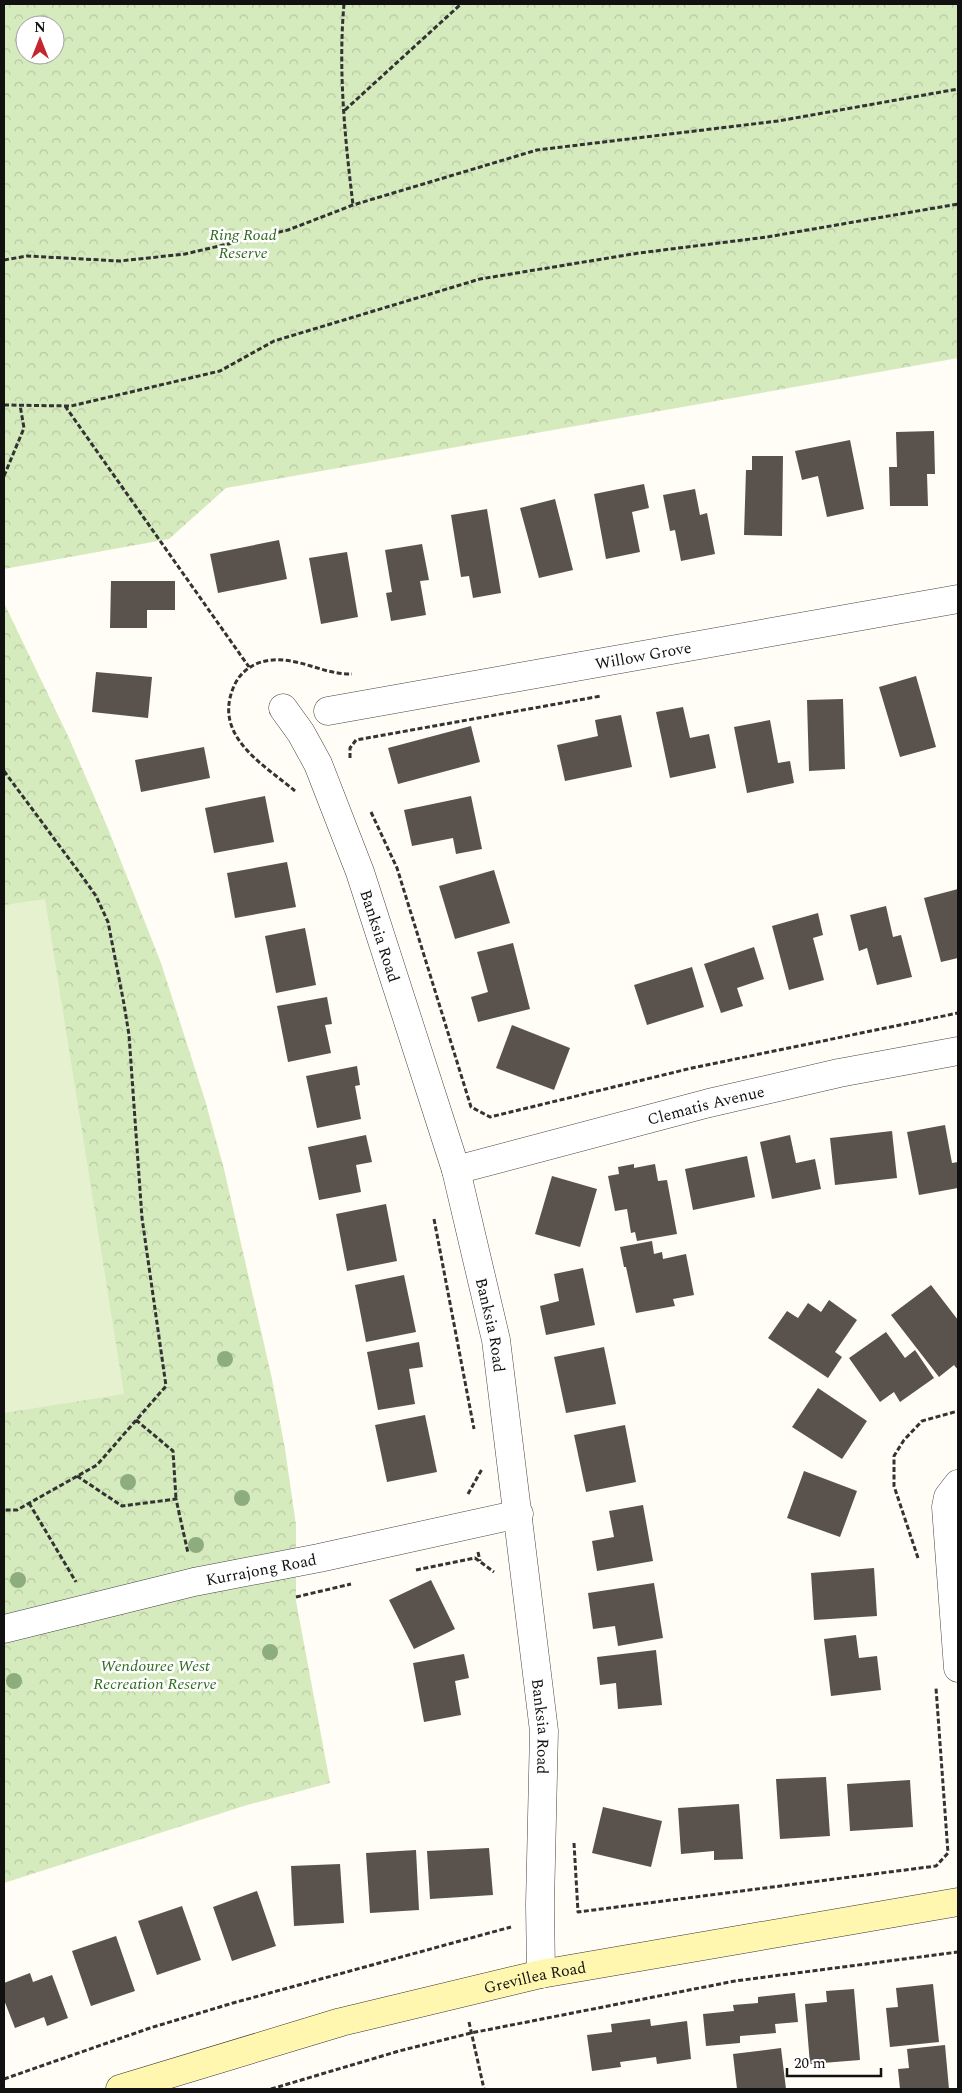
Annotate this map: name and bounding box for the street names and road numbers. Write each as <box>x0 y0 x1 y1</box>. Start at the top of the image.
street label: Willow Grove <box>593 636 693 676</box>
street label: Banksia Road <box>353 887 406 986</box>
street label: Clematis Avenue <box>645 1080 767 1132</box>
street label: Banksia Road <box>469 1275 511 1374</box>
street label: Kurrajong Road <box>204 1548 319 1592</box>
street label: Banksia Road <box>525 1677 555 1775</box>
street label: Grevillea Road <box>481 1955 588 2000</box>

